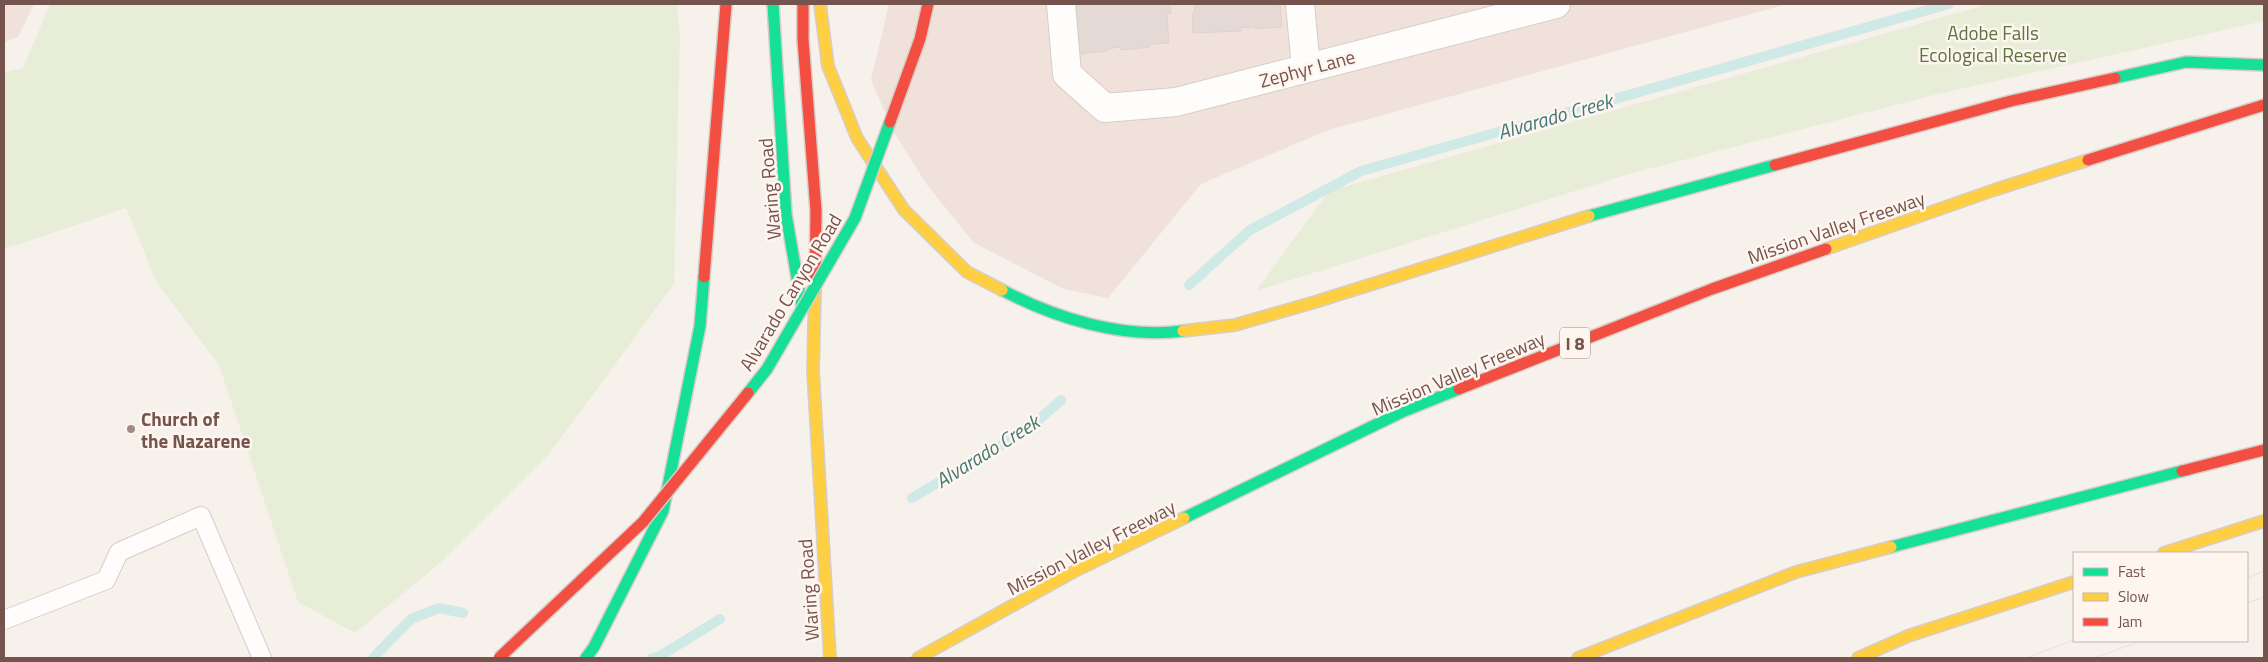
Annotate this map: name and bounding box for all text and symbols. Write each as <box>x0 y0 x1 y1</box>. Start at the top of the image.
park label: Adobe Falls Ecological Reserve <box>1919 18 2067 69</box>
street label: Zephyr Lane <box>1256 41 1358 95</box>
water label: Alvarado Creek <box>1494 84 1618 147</box>
street label: Waring Road <box>750 137 788 241</box>
street label: Mission Valley Freeway <box>1743 183 1929 271</box>
street label: Alvarado Canyon Road <box>731 208 849 376</box>
street label: Mission Valley Freeway <box>1367 323 1549 423</box>
road number: I 8 <box>1560 328 1590 358</box>
place label: Church of the Nazarene <box>141 404 251 455</box>
water label: Alvarado Creek <box>929 405 1047 495</box>
marker: Church of the Nazarene <box>125 423 137 435</box>
street label: Mission Valley Freeway <box>1002 492 1180 602</box>
street label: Waring Road <box>790 538 826 642</box>
legend <box>2073 552 2248 642</box>
text: Fast <box>2118 560 2146 583</box>
text: Slow <box>2118 585 2149 608</box>
text: Jam <box>2118 610 2142 633</box>

